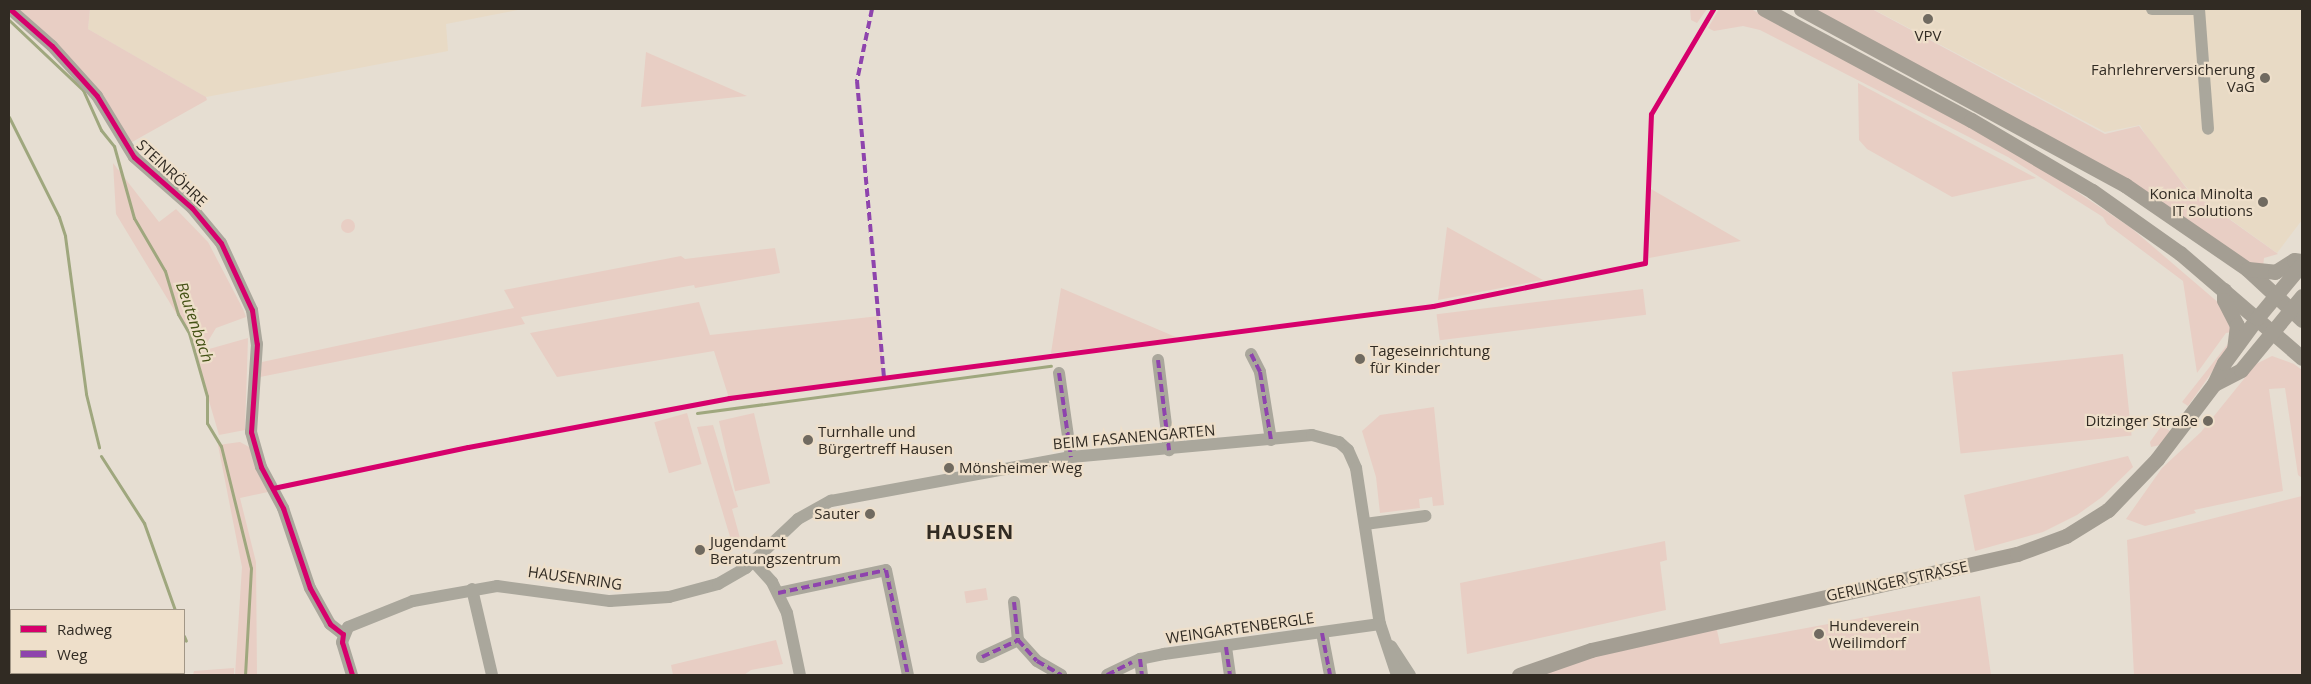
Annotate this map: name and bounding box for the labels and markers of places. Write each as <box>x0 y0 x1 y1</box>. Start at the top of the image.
marker: VPV <box>1922 13 1934 25</box>
place label: VPV <box>1915 27 1941 45</box>
place label: Fahrlehrerversicherung VaG <box>2091 60 2255 95</box>
marker: Fahrlehrerversicherung VaG <box>2259 72 2271 84</box>
place label: Konica Minolta IT Solutions <box>2149 184 2253 219</box>
marker: Konica Minolta IT Solutions <box>2257 196 2269 208</box>
place label: Tageseinrichtung für Kinder <box>1370 341 1490 376</box>
marker: Tageseinrichtung für Kinder <box>1354 353 1366 365</box>
place label: Ditzinger Straße <box>2086 412 2198 430</box>
marker: Ditzinger Straße <box>2202 415 2214 427</box>
place label: Turnhalle und Bürgertreff Hausen <box>818 422 953 457</box>
marker: Turnhalle und Bürgertreff Hausen <box>802 434 814 446</box>
place label: Mönsheimer Weg <box>959 459 1082 477</box>
marker: Mönsheimer Weg <box>943 462 955 474</box>
place label: Sauter <box>814 505 860 523</box>
marker: Sauter <box>864 508 876 520</box>
place label: Jugendamt Beratungszentrum <box>710 532 841 567</box>
marker: Jugendamt Beratungszentrum <box>694 544 706 556</box>
place label: Hundeverein Weilimdorf <box>1829 616 1920 651</box>
marker: Hundeverein Weilimdorf <box>1813 628 1825 640</box>

